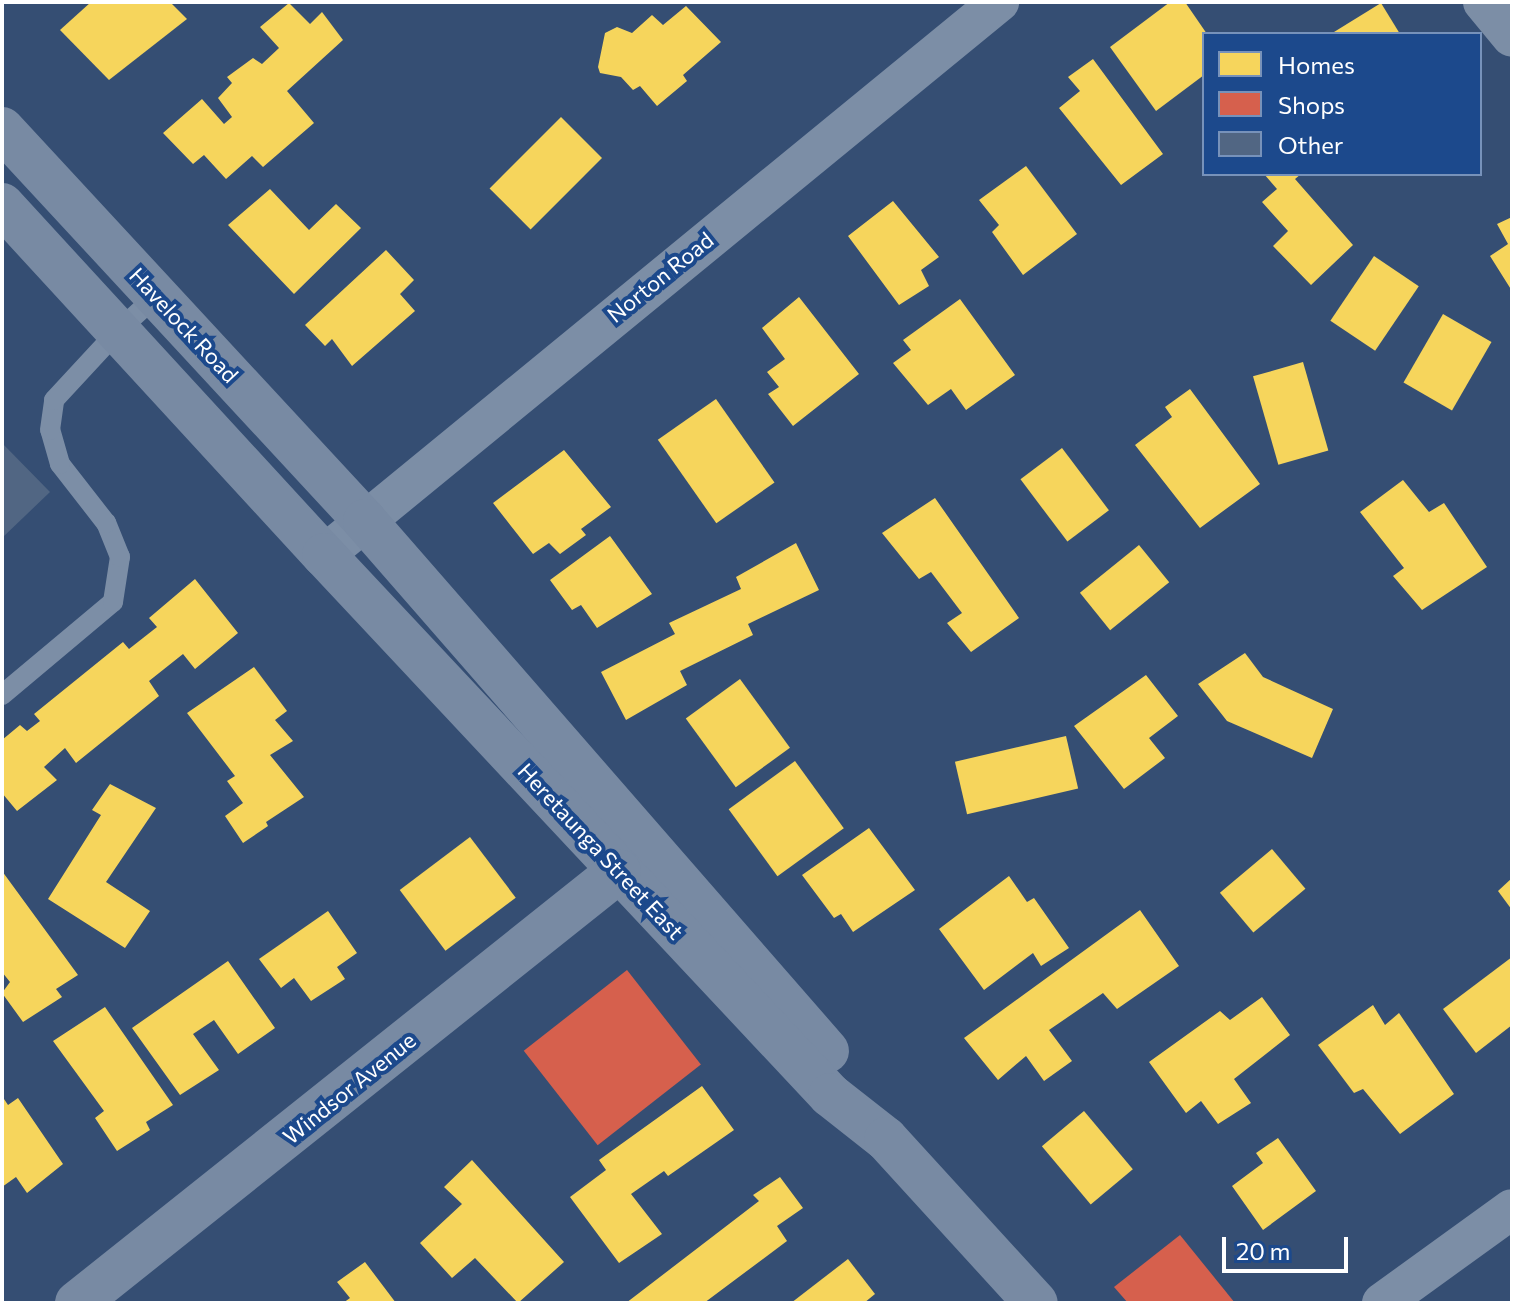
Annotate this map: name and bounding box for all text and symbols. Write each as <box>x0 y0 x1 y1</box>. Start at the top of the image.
legend <box>1202 32 1482 176</box>
text: Homes <box>1278 50 1355 79</box>
text: Shops <box>1278 90 1345 119</box>
text: Other <box>1278 130 1343 159</box>
street label: Norton Road <box>602 226 718 328</box>
street label: Havelock Road <box>124 262 244 388</box>
street label: Heretaunga Street East <box>513 758 689 944</box>
street label: Windsor Avenue <box>277 1026 421 1150</box>
scale bar <box>1226 1221 1352 1271</box>
text: 20 m <box>1236 1236 1290 1265</box>

